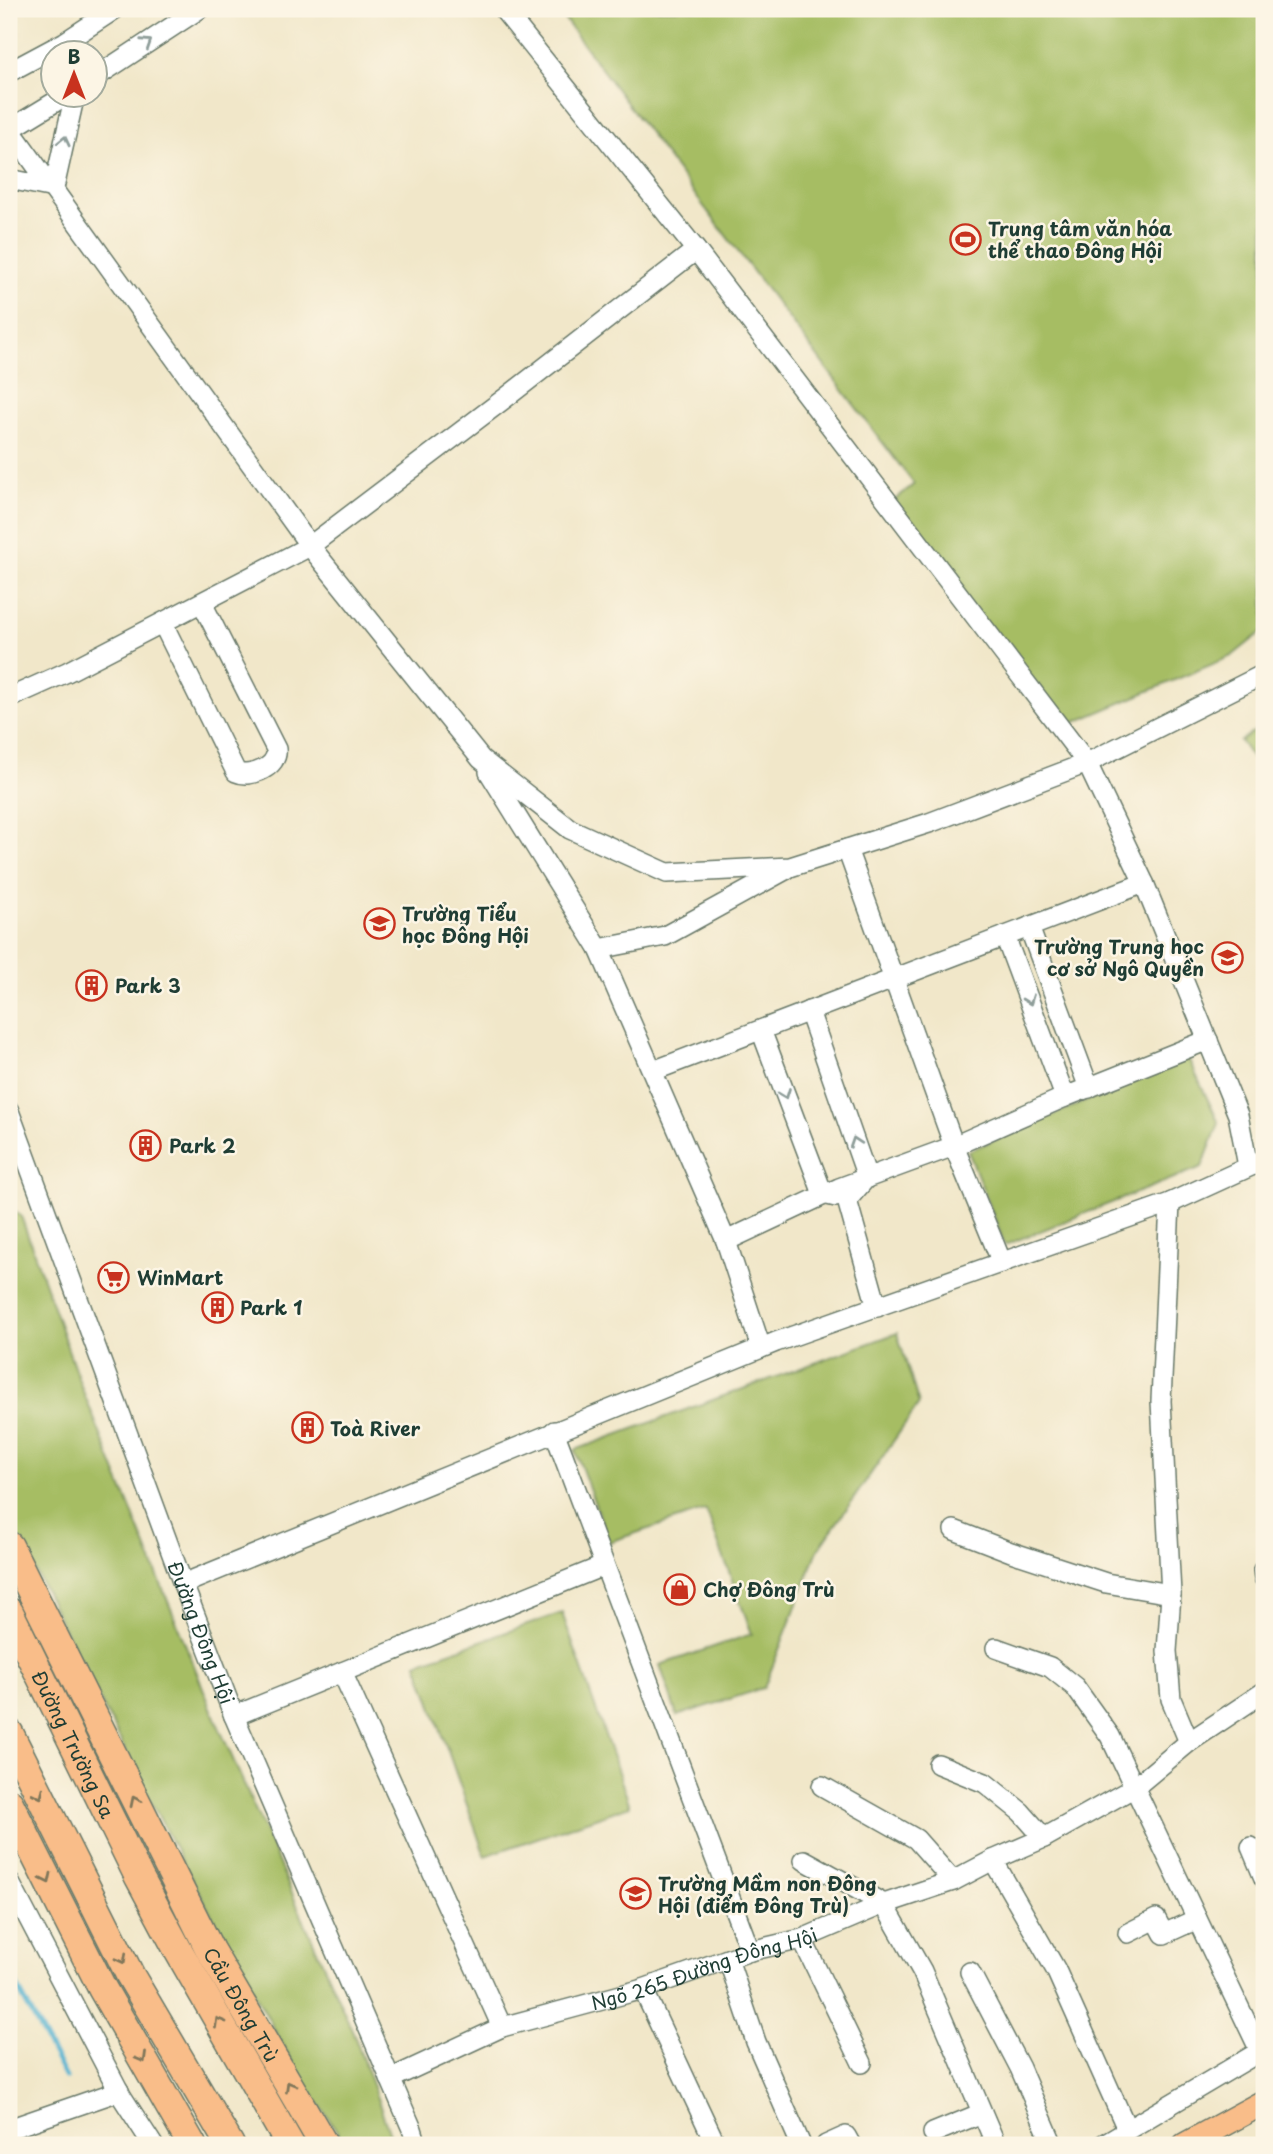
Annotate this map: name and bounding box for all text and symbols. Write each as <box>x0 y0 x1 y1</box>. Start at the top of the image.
north arrow <box>38 38 108 108</box>
one-way arrow <box>139 39 152 52</box>
text: B <box>67 42 81 70</box>
one-way arrow <box>56 135 71 147</box>
place label: Trung tâm văn hóa thể thao Đông Hội <box>988 214 1172 264</box>
sports icon: Trung tâm văn hóa thể thao Đông Hội <box>948 222 982 256</box>
place label: Trường Tiểu học Đông Hội <box>402 899 529 949</box>
school or university icon: Trường Tiểu học Đông Hội <box>362 907 396 941</box>
place label: Trường Trung học cơ sở Ngô Quyền <box>1034 932 1204 982</box>
school or university icon: Trường Trung học cơ sở Ngô Quyền <box>1210 940 1244 974</box>
building icon: Park 3 <box>75 968 109 1002</box>
place label: Park 3 <box>115 971 181 999</box>
one-way arrow <box>1021 994 1035 1006</box>
one-way arrow <box>777 1087 791 1099</box>
building icon: Park 2 <box>129 1128 163 1162</box>
place label: Park 2 <box>169 1131 235 1159</box>
one-way arrow <box>849 1136 863 1148</box>
supermarket icon: WinMart <box>97 1260 131 1294</box>
place label: WinMart <box>137 1263 223 1291</box>
building icon: Park 1 <box>200 1290 234 1324</box>
place label: Park 1 <box>240 1293 302 1321</box>
building icon: Toà River <box>290 1411 324 1445</box>
place label: Toà River <box>330 1414 421 1442</box>
street label: Đường Đông Hội <box>162 1557 242 1708</box>
shop icon: Chợ Đông Trù <box>663 1572 697 1606</box>
place label: Chợ Đông Trù <box>703 1575 835 1603</box>
street label: Đường Trường Sa <box>26 1665 122 1823</box>
one-way arrow <box>30 1787 44 1799</box>
one-way arrow <box>129 1796 143 1808</box>
place label: Trường Mầm non Đông Hội (điểm Đông Trù) <box>658 1869 877 1919</box>
one-way arrow <box>38 1872 52 1884</box>
school or university icon: Trường Mầm non Đông Hội (điểm Đông Trù) <box>618 1877 652 1911</box>
street label: Ngõ 265 Đường Đông Hội <box>588 1920 822 2016</box>
street label: Cầu Đông Trù <box>197 1942 286 2067</box>
one-way arrow <box>113 1952 127 1964</box>
one-way arrow <box>214 2017 227 2030</box>
one-way arrow <box>134 2051 147 2064</box>
one-way arrow <box>285 2081 298 2094</box>

